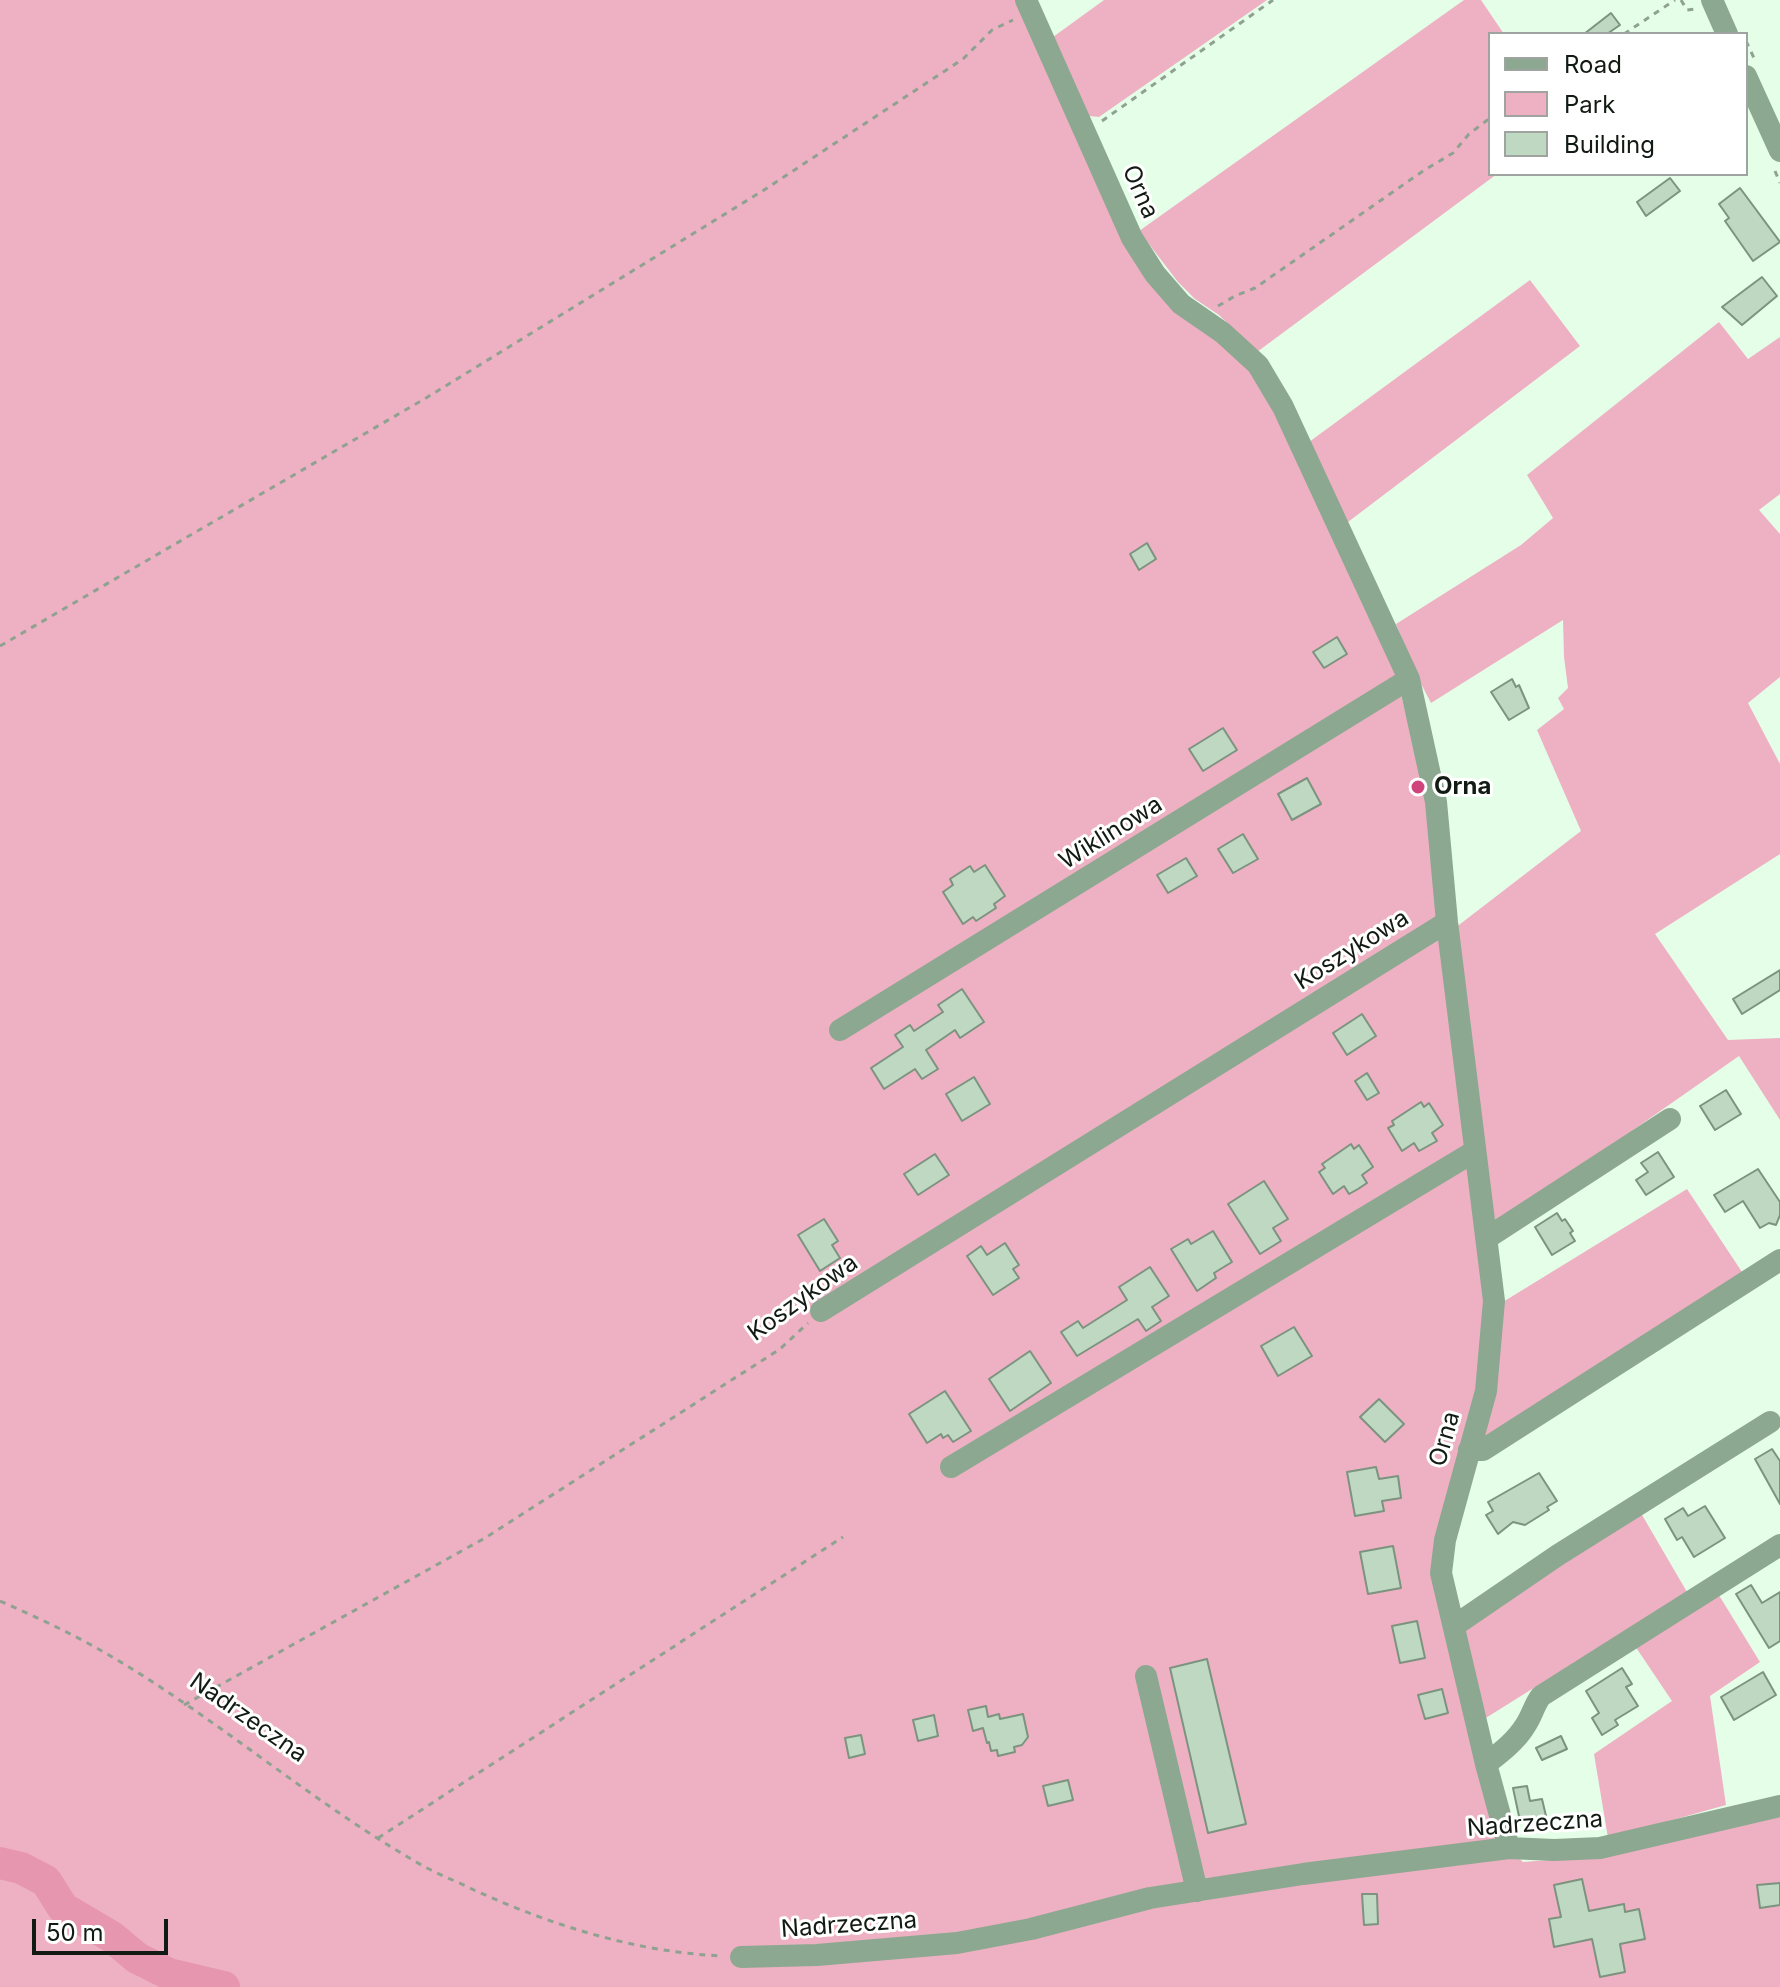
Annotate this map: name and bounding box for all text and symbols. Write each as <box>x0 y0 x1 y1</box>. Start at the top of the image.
legend <box>1488 32 1748 176</box>
text: Road <box>1564 50 1622 79</box>
text: Park <box>1564 90 1615 119</box>
text: Building <box>1564 130 1655 159</box>
street label: Orna <box>1116 161 1164 223</box>
place label: Orna <box>1434 773 1491 801</box>
marker: Orna <box>1409 778 1427 796</box>
street label: Wiklinowa <box>1054 790 1168 876</box>
street label: Koszykowa <box>1290 904 1414 996</box>
street label: Koszykowa <box>742 1248 864 1348</box>
street label: Orna <box>1424 1408 1466 1470</box>
street label: Nadrzeczna <box>184 1667 312 1769</box>
street label: Nadrzeczna <box>1466 1805 1604 1843</box>
scale bar <box>36 1903 172 1953</box>
street label: Nadrzeczna <box>780 1906 918 1944</box>
text: 50 m <box>46 1918 104 1947</box>

